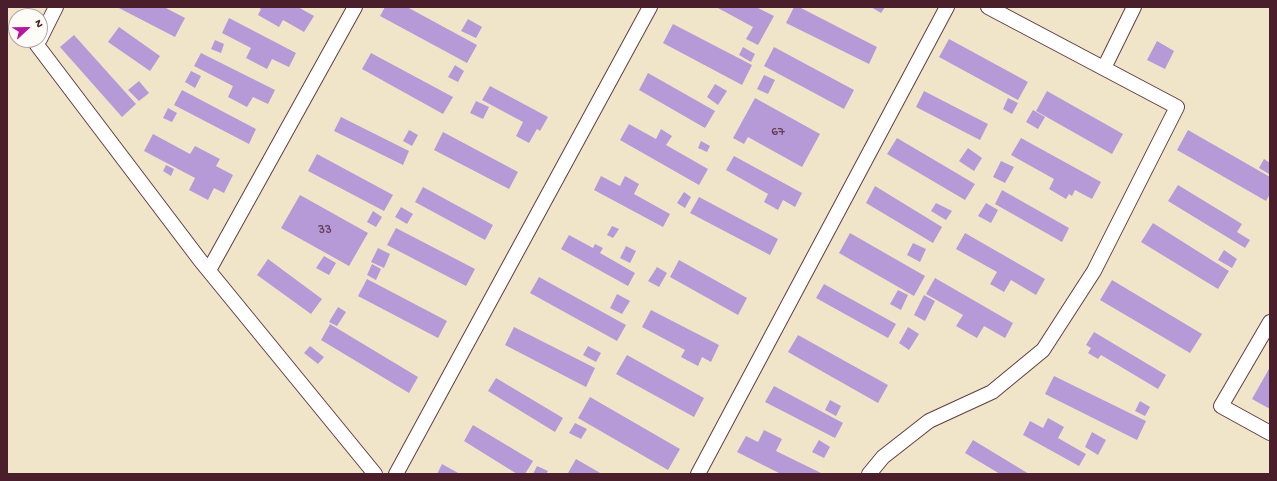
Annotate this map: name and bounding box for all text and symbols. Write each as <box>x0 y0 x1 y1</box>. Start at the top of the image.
north arrow <box>8 8 48 48</box>
text: N <box>31 18 45 29</box>
house number: 67 <box>771 125 785 141</box>
house number: 33 <box>318 223 332 239</box>

